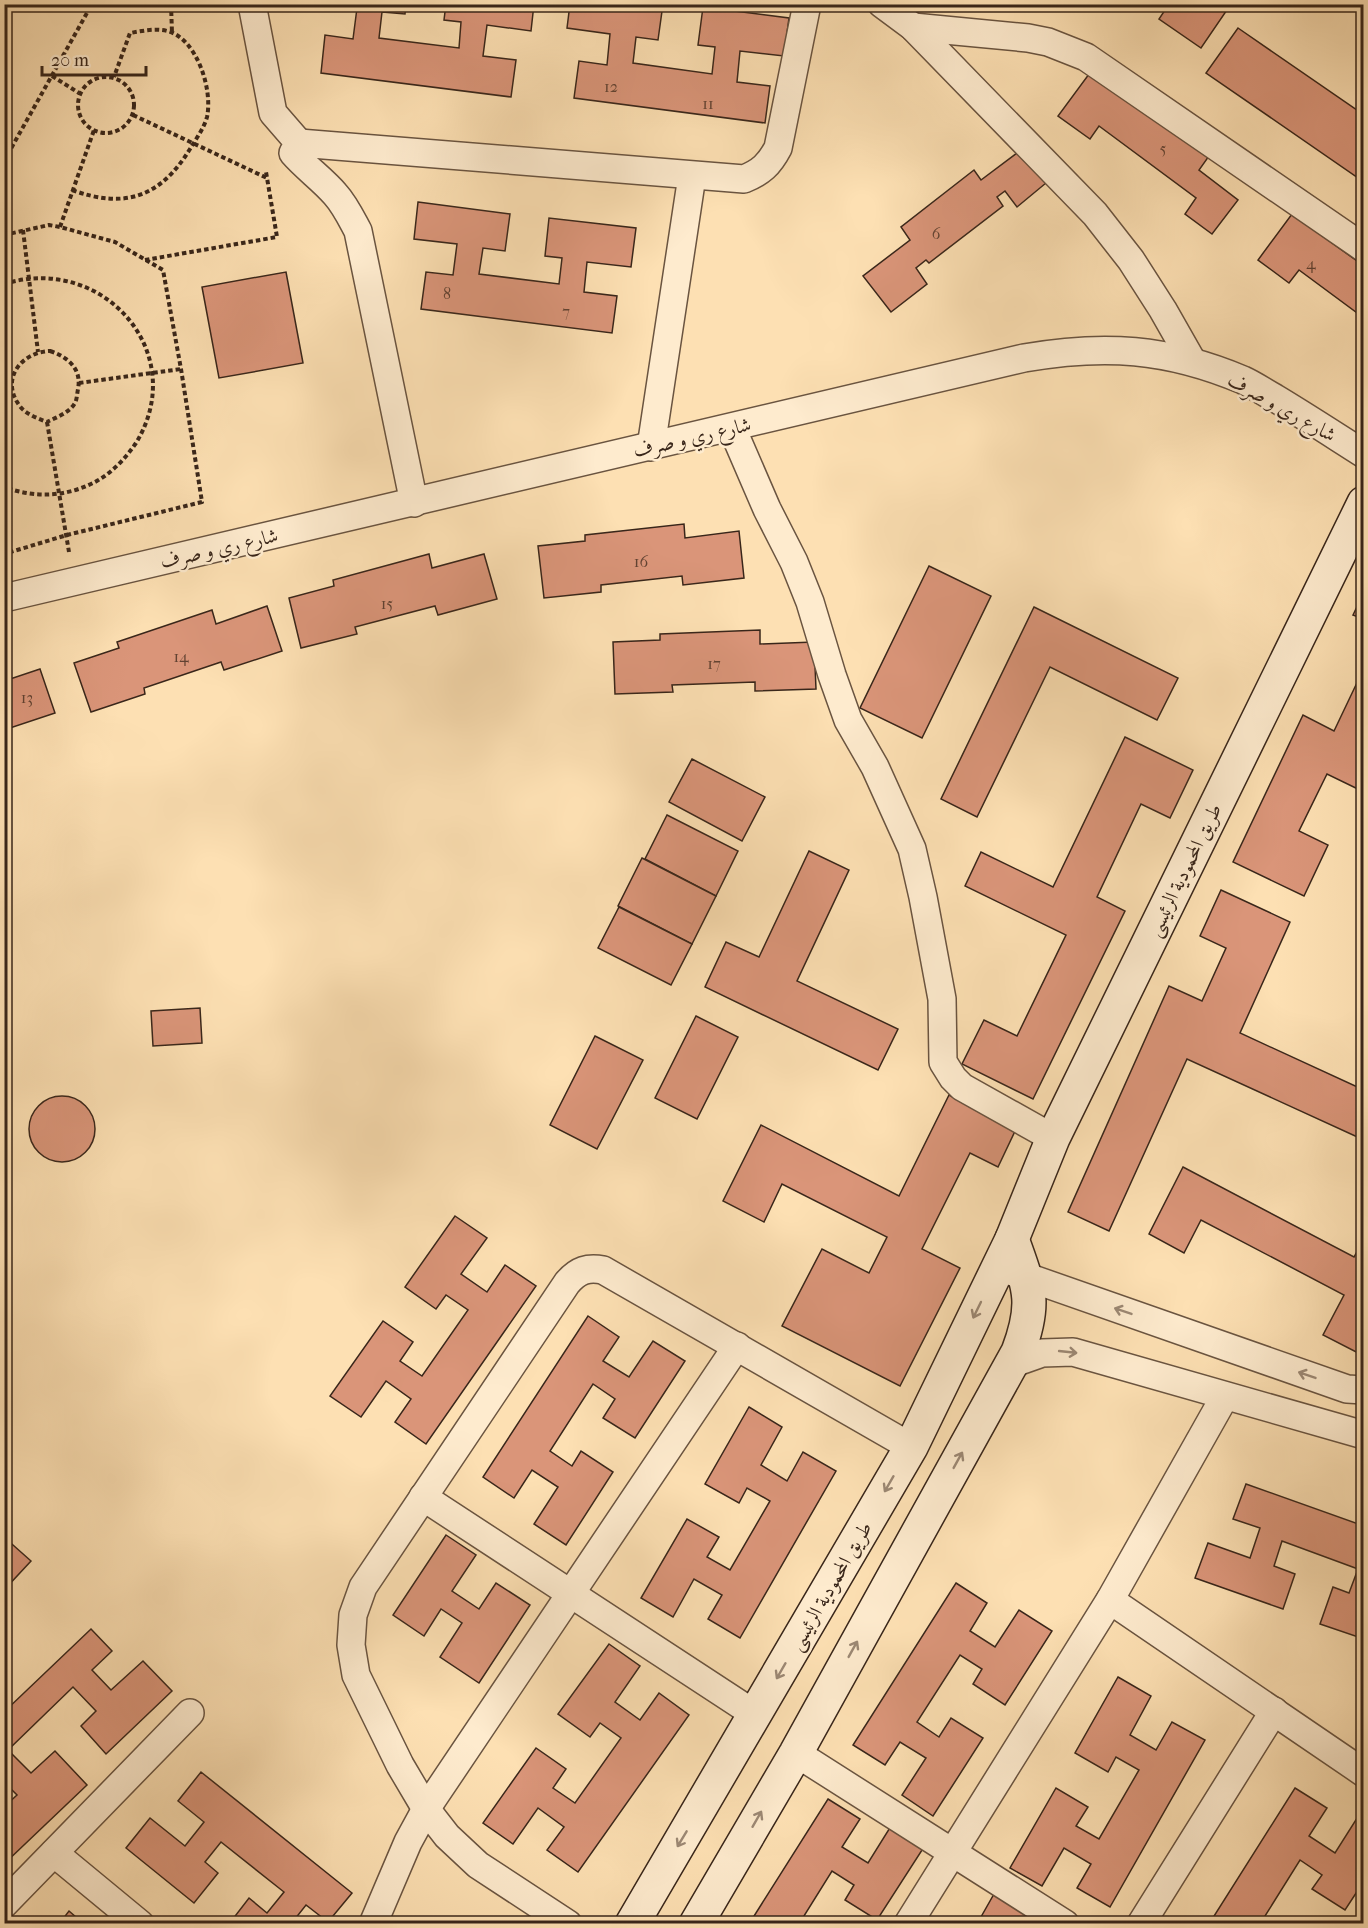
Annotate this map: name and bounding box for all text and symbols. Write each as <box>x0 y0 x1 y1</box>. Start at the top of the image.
scale bar <box>42 39 146 77</box>
text: 20 m <box>51 50 89 71</box>
house number: 12 <box>604 77 618 96</box>
house number: 11 <box>702 94 714 113</box>
house number: 5 <box>1160 139 1167 158</box>
house number: 6 <box>932 224 941 243</box>
house number: 4 <box>1306 254 1316 273</box>
house number: 8 <box>443 284 451 303</box>
house number: 7 <box>562 302 570 321</box>
street label: شارع ري و صرف <box>1221 368 1340 452</box>
street label: شارع ري و صرف <box>631 413 755 468</box>
street label: شارع ري و صرف <box>158 524 282 579</box>
house number: 16 <box>634 552 648 571</box>
house number: 15 <box>381 594 393 613</box>
house number: 14 <box>173 647 189 666</box>
house number: 17 <box>707 654 721 673</box>
house number: 13 <box>21 688 33 707</box>
street label: طريق المحمودية الرئيسى <box>1142 800 1229 942</box>
one-way arrow <box>971 1301 983 1319</box>
one-way arrow <box>1114 1304 1133 1315</box>
one-way arrow <box>1057 1347 1077 1358</box>
one-way arrow <box>1299 1369 1317 1380</box>
one-way arrow <box>952 1452 964 1469</box>
one-way arrow <box>883 1475 895 1492</box>
street label: طريق المحمودية الرئيسى <box>784 1518 879 1656</box>
one-way arrow <box>848 1641 860 1658</box>
one-way arrow <box>775 1662 787 1679</box>
one-way arrow <box>752 1811 764 1828</box>
one-way arrow <box>676 1830 688 1847</box>

